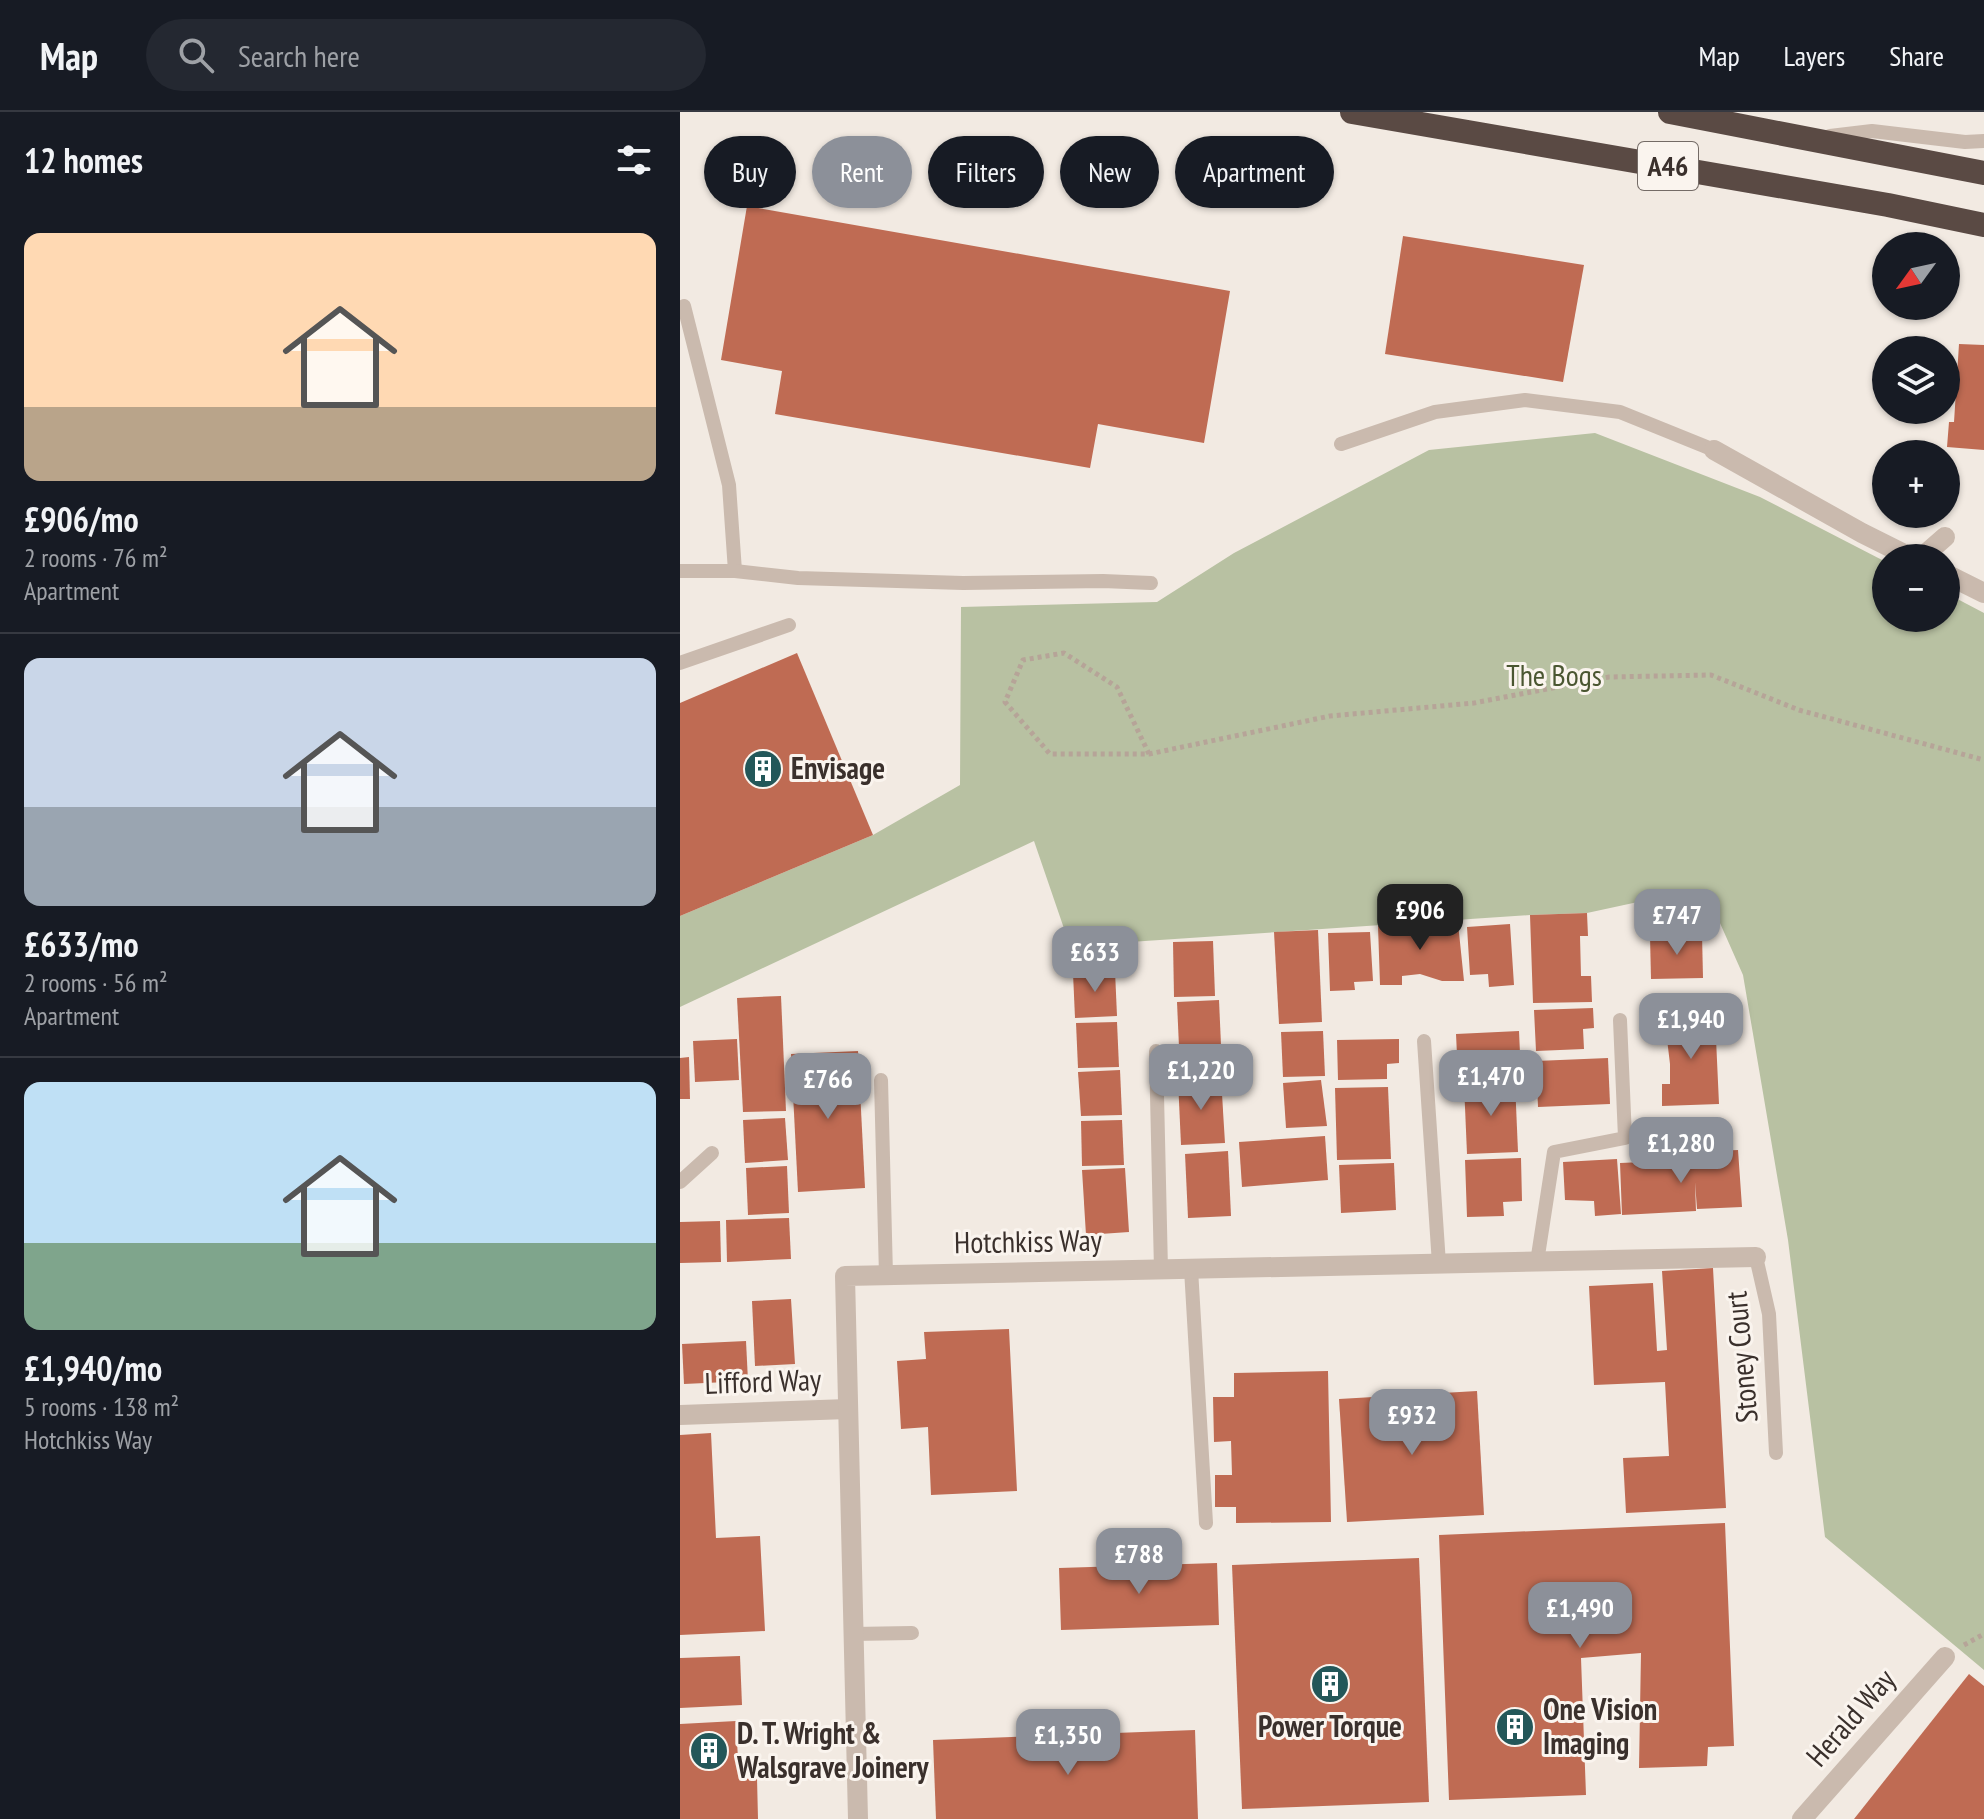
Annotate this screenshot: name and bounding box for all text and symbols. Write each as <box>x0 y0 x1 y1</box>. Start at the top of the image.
search box <box>146 19 706 91</box>
text: Map <box>40 31 98 80</box>
icon: search <box>174 33 218 77</box>
text: Search here <box>238 36 360 75</box>
text: Map <box>1698 37 1740 74</box>
text: Layers <box>1784 37 1845 74</box>
text: Share <box>1889 37 1944 74</box>
chip: Buy <box>704 136 796 208</box>
chip: Rent <box>812 136 912 208</box>
chip: Filters <box>928 136 1044 208</box>
chip: New <box>1060 136 1159 208</box>
chip: Apartment <box>1175 136 1334 208</box>
text: 12 homes <box>24 138 143 182</box>
icon: filters <box>612 138 656 182</box>
road number: A46 <box>1638 142 1698 190</box>
north arrow <box>1872 232 1960 320</box>
map controls <box>1872 232 1960 632</box>
icon: home <box>268 285 412 429</box>
button: layers <box>1872 336 1960 424</box>
button: + <box>1872 440 1960 528</box>
text: £906/mo <box>24 497 139 541</box>
text: 2 rooms · 76 m² <box>24 541 168 574</box>
button: − <box>1872 544 1960 632</box>
text: Apartment <box>24 574 119 607</box>
park label: The Bogs <box>1506 655 1602 694</box>
icon: home <box>268 710 412 854</box>
building icon: Envisage <box>742 748 784 790</box>
place label: Envisage <box>791 748 885 787</box>
pin: £906 <box>1373 884 1467 952</box>
pin: £747 <box>1630 889 1724 957</box>
text: £906 <box>1395 893 1445 926</box>
text: £747 <box>1652 898 1702 931</box>
text: £633/mo <box>24 922 139 966</box>
pin: £633 <box>1048 926 1142 994</box>
text: £633 <box>1070 935 1120 968</box>
text: 2 rooms · 56 m² <box>24 966 168 999</box>
pin: £1,940 <box>1626 993 1756 1061</box>
text: Apartment <box>24 999 119 1032</box>
text: £1,940 <box>1657 1002 1725 1035</box>
pin: £1,220 <box>1136 1044 1266 1112</box>
pin: £1,470 <box>1426 1050 1556 1118</box>
pin: £766 <box>781 1053 875 1121</box>
text: £1,220 <box>1167 1053 1235 1086</box>
text: £1,470 <box>1457 1059 1525 1092</box>
text: £766 <box>803 1062 853 1095</box>
pin: £1,280 <box>1616 1117 1746 1185</box>
text: £1,280 <box>1647 1126 1715 1159</box>
icon: home <box>268 1134 412 1278</box>
street label: Hotchkiss Way <box>954 1220 1103 1261</box>
street label: Stoney Court <box>1715 1289 1766 1424</box>
text: £1,940/mo <box>24 1346 162 1390</box>
street label: Lifford Way <box>704 1359 823 1402</box>
pin: £932 <box>1365 1389 1459 1457</box>
text: 5 rooms · 138 m² <box>24 1390 179 1423</box>
text: £932 <box>1387 1398 1437 1431</box>
text: Hotchkiss Way <box>24 1423 152 1456</box>
pin: £788 <box>1092 1528 1186 1596</box>
text: £788 <box>1114 1537 1164 1570</box>
pin: £1,490 <box>1515 1582 1645 1650</box>
text: £1,490 <box>1546 1591 1614 1624</box>
street label: Herald Way <box>1797 1660 1903 1774</box>
building icon: Power Torque <box>1309 1663 1351 1705</box>
place label: One Vision Imaging <box>1543 1689 1657 1762</box>
place label: Power Torque <box>1258 1706 1402 1745</box>
building icon: One Vision Imaging <box>1494 1706 1536 1748</box>
pin: £1,350 <box>1003 1709 1133 1777</box>
place label: D. T. Wright & Walsgrave Joinery <box>736 1713 930 1786</box>
text: £1,350 <box>1034 1718 1102 1751</box>
building icon: D. T. Wright & Walsgrave Joinery <box>688 1730 730 1772</box>

